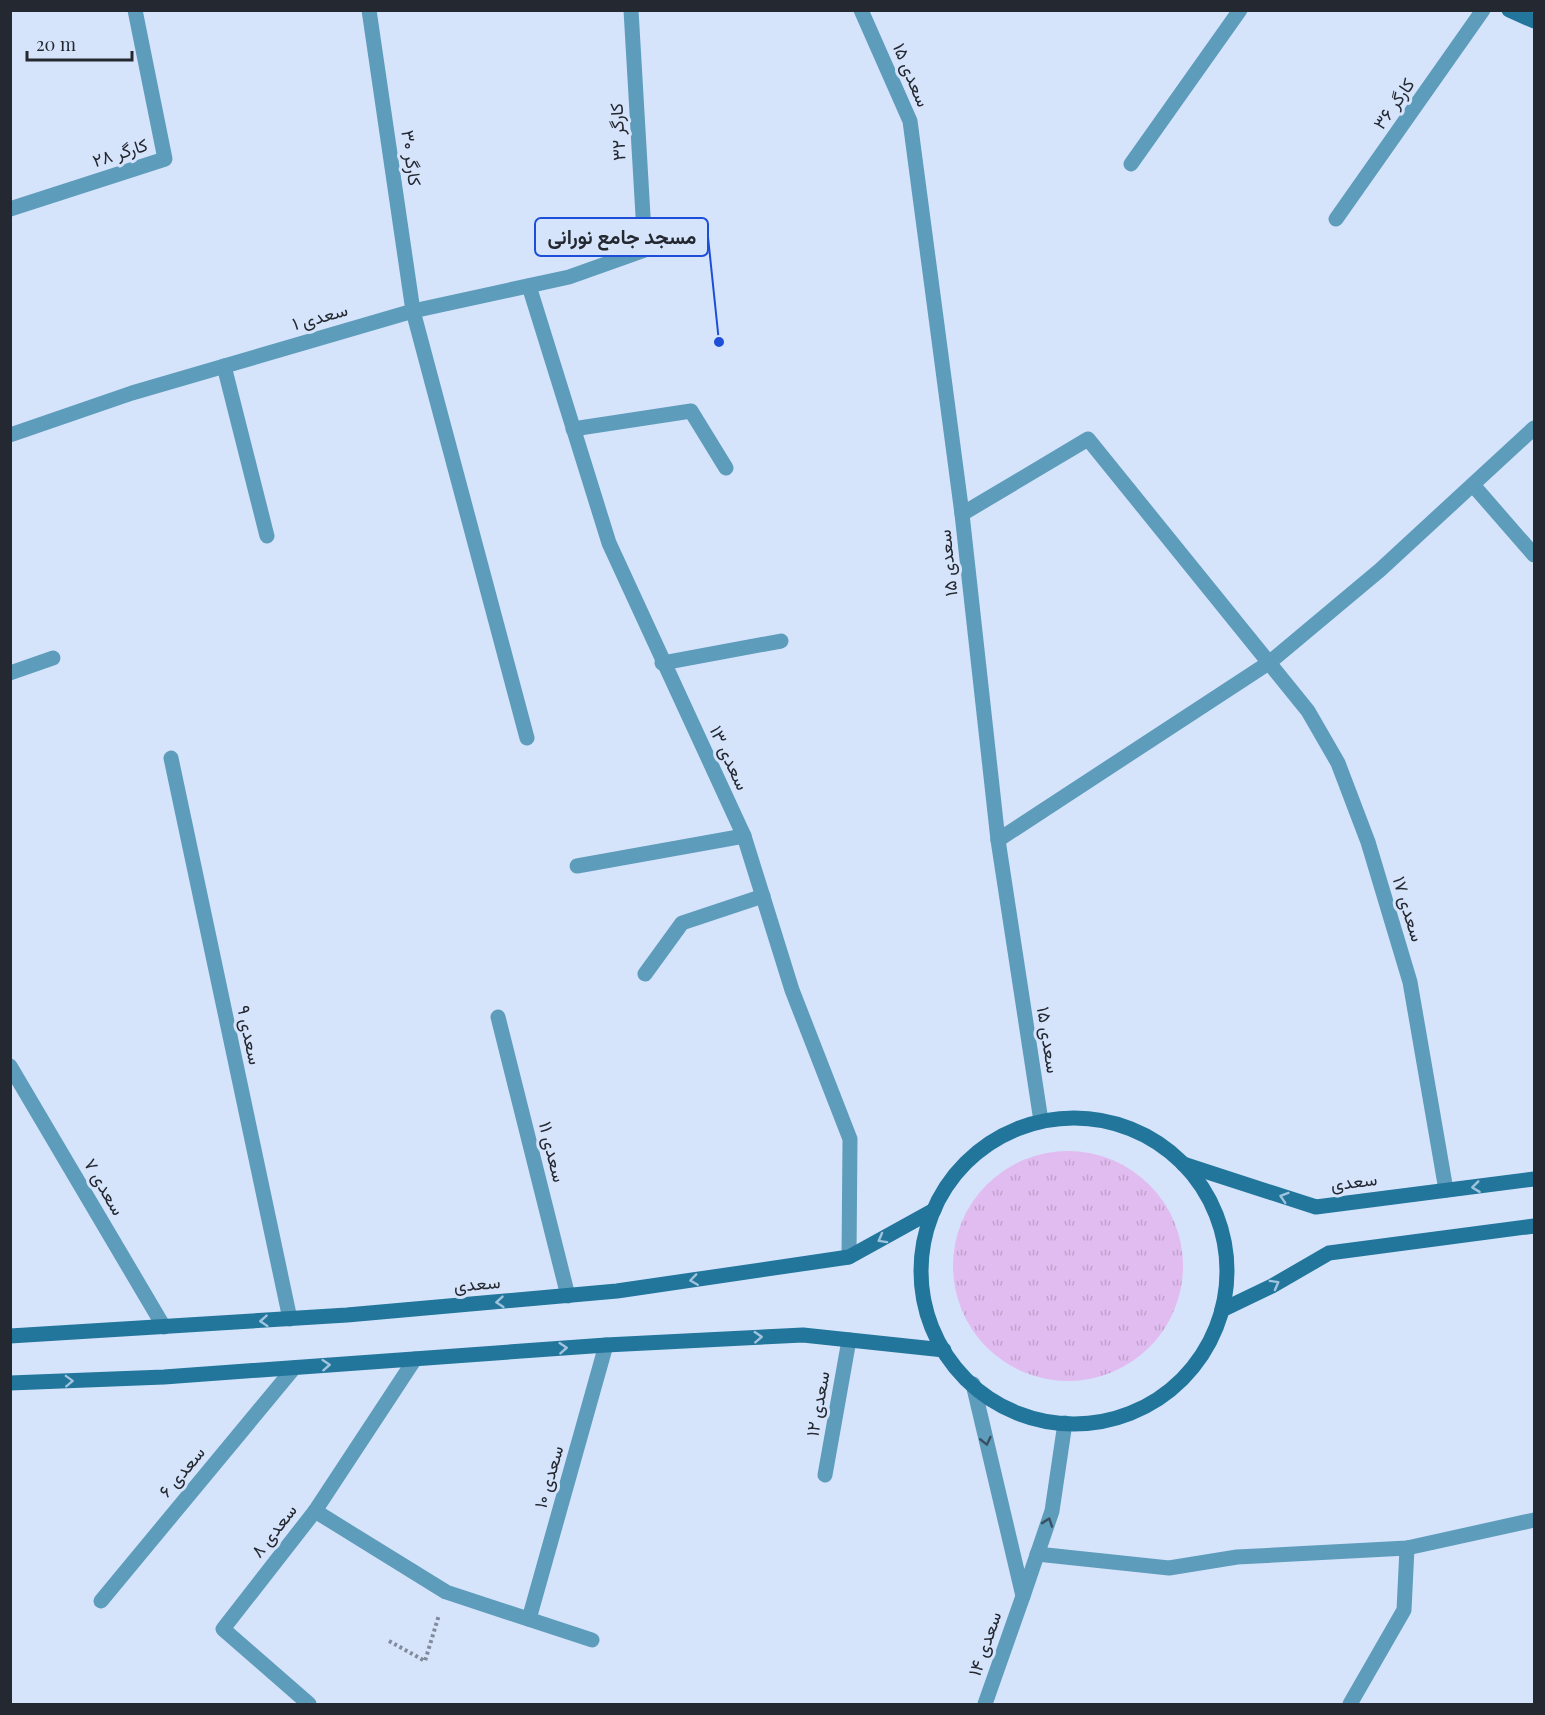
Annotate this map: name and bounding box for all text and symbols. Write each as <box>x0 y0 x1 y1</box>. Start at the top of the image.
scale bar <box>27 24 132 62</box>
text: 20 m <box>36 32 76 56</box>
street label: سعدی ۱۵ <box>888 39 936 110</box>
street label: کارگر ۳۶ <box>1367 73 1419 134</box>
street label: کارگر ۳۲ <box>604 103 631 162</box>
street label: کارگر ۳۰ <box>396 128 428 187</box>
street label: کارگر ۲۸ <box>89 132 150 172</box>
callout: مسجد جامع نورانی <box>535 218 708 256</box>
text: مسجد جامع نورانی <box>548 222 697 251</box>
street label: سعدی ۱ <box>289 297 350 335</box>
street label: سعدی ۱۵ <box>932 529 962 598</box>
street label: سعدی ۱۳ <box>705 722 755 794</box>
street label: سعدی ۱۷ <box>1388 873 1430 944</box>
street label: سعدی ۹ <box>232 1003 268 1067</box>
street label: سعدی ۱۵ <box>1032 1005 1066 1075</box>
street label: سعدی ۱۱ <box>534 1119 572 1185</box>
street label: سعدی ۷ <box>79 1154 131 1219</box>
street label: سعدی <box>1329 1166 1379 1196</box>
one-way arrow <box>1472 1180 1481 1192</box>
one-way arrow <box>1279 1191 1290 1204</box>
one-way arrow <box>878 1232 889 1243</box>
street label: سعدی <box>453 1269 501 1297</box>
one-way arrow <box>689 1273 698 1285</box>
one-way arrow <box>1268 1280 1279 1291</box>
one-way arrow <box>496 1295 505 1308</box>
one-way arrow <box>259 1314 268 1327</box>
one-way arrow <box>753 1331 762 1344</box>
one-way arrow <box>558 1342 567 1355</box>
one-way arrow <box>322 1359 331 1372</box>
street label: سعدی ۱۲ <box>799 1369 835 1438</box>
one-way arrow <box>64 1374 73 1387</box>
one-way arrow <box>978 1436 991 1446</box>
street label: سعدی ۶ <box>153 1441 210 1502</box>
street label: سعدی ۱۰ <box>528 1443 568 1511</box>
street label: سعدی ۸ <box>245 1499 302 1562</box>
one-way arrow <box>1040 1517 1053 1528</box>
street label: سعدی ۱۴ <box>962 1608 1006 1679</box>

